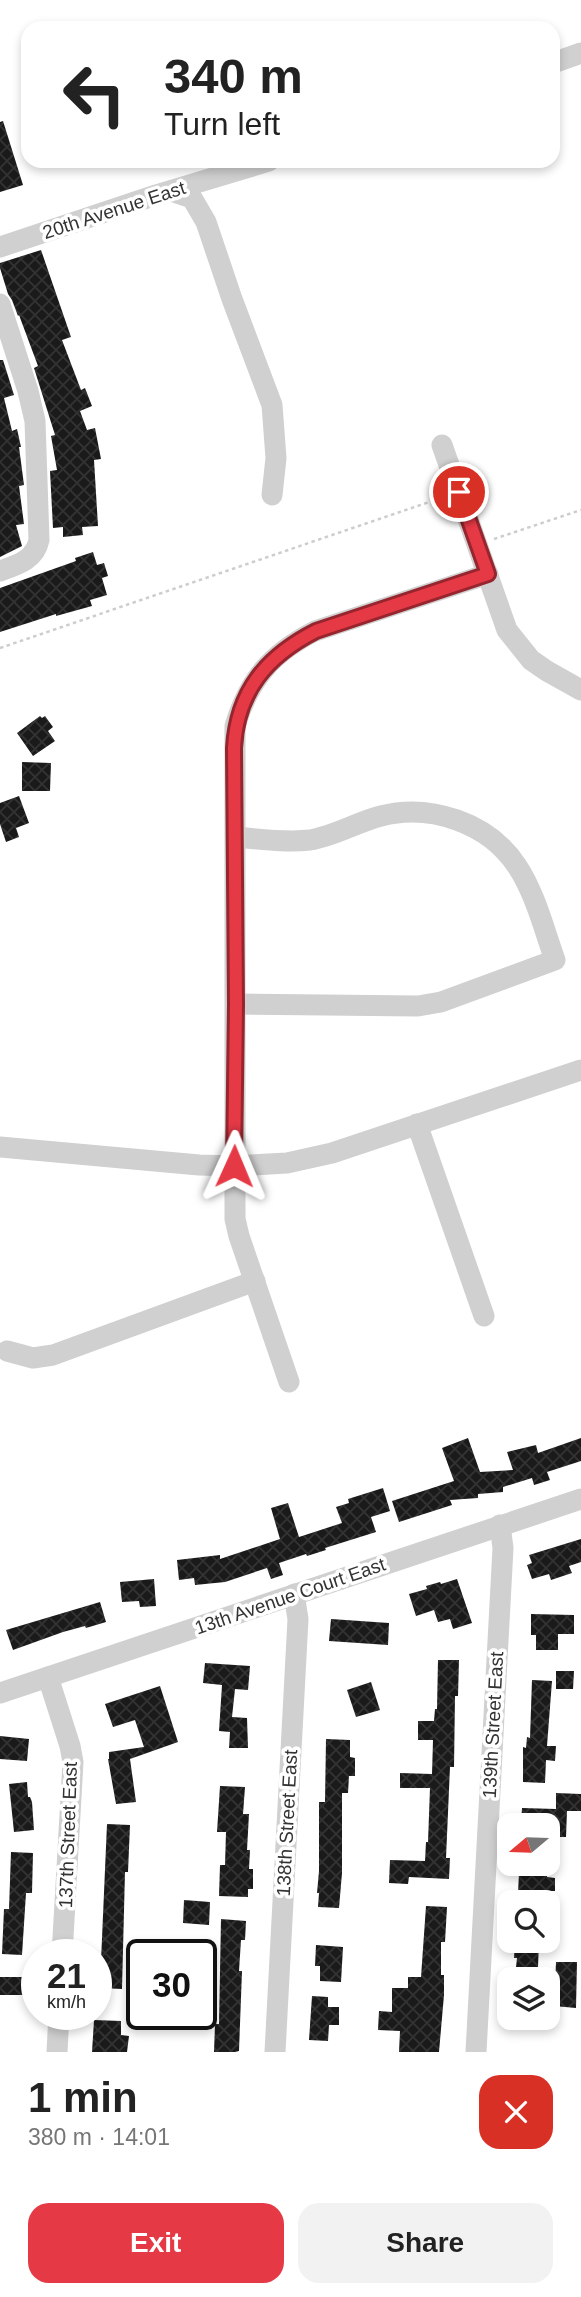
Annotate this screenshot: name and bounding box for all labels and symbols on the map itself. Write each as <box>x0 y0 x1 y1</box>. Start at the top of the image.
street label: 20th Avenue East <box>40 177 189 243</box>
pin <box>429 462 489 522</box>
position arrow <box>197 1129 271 1203</box>
street label: 13th Avenue Court East <box>192 1553 389 1639</box>
street label: 139th Street East <box>479 1650 507 1799</box>
street label: 138th Street East <box>273 1748 301 1897</box>
street label: 137th Street East <box>55 1761 81 1909</box>
north arrow <box>497 1813 560 1876</box>
speed limit sign: 30 <box>126 1939 217 2030</box>

